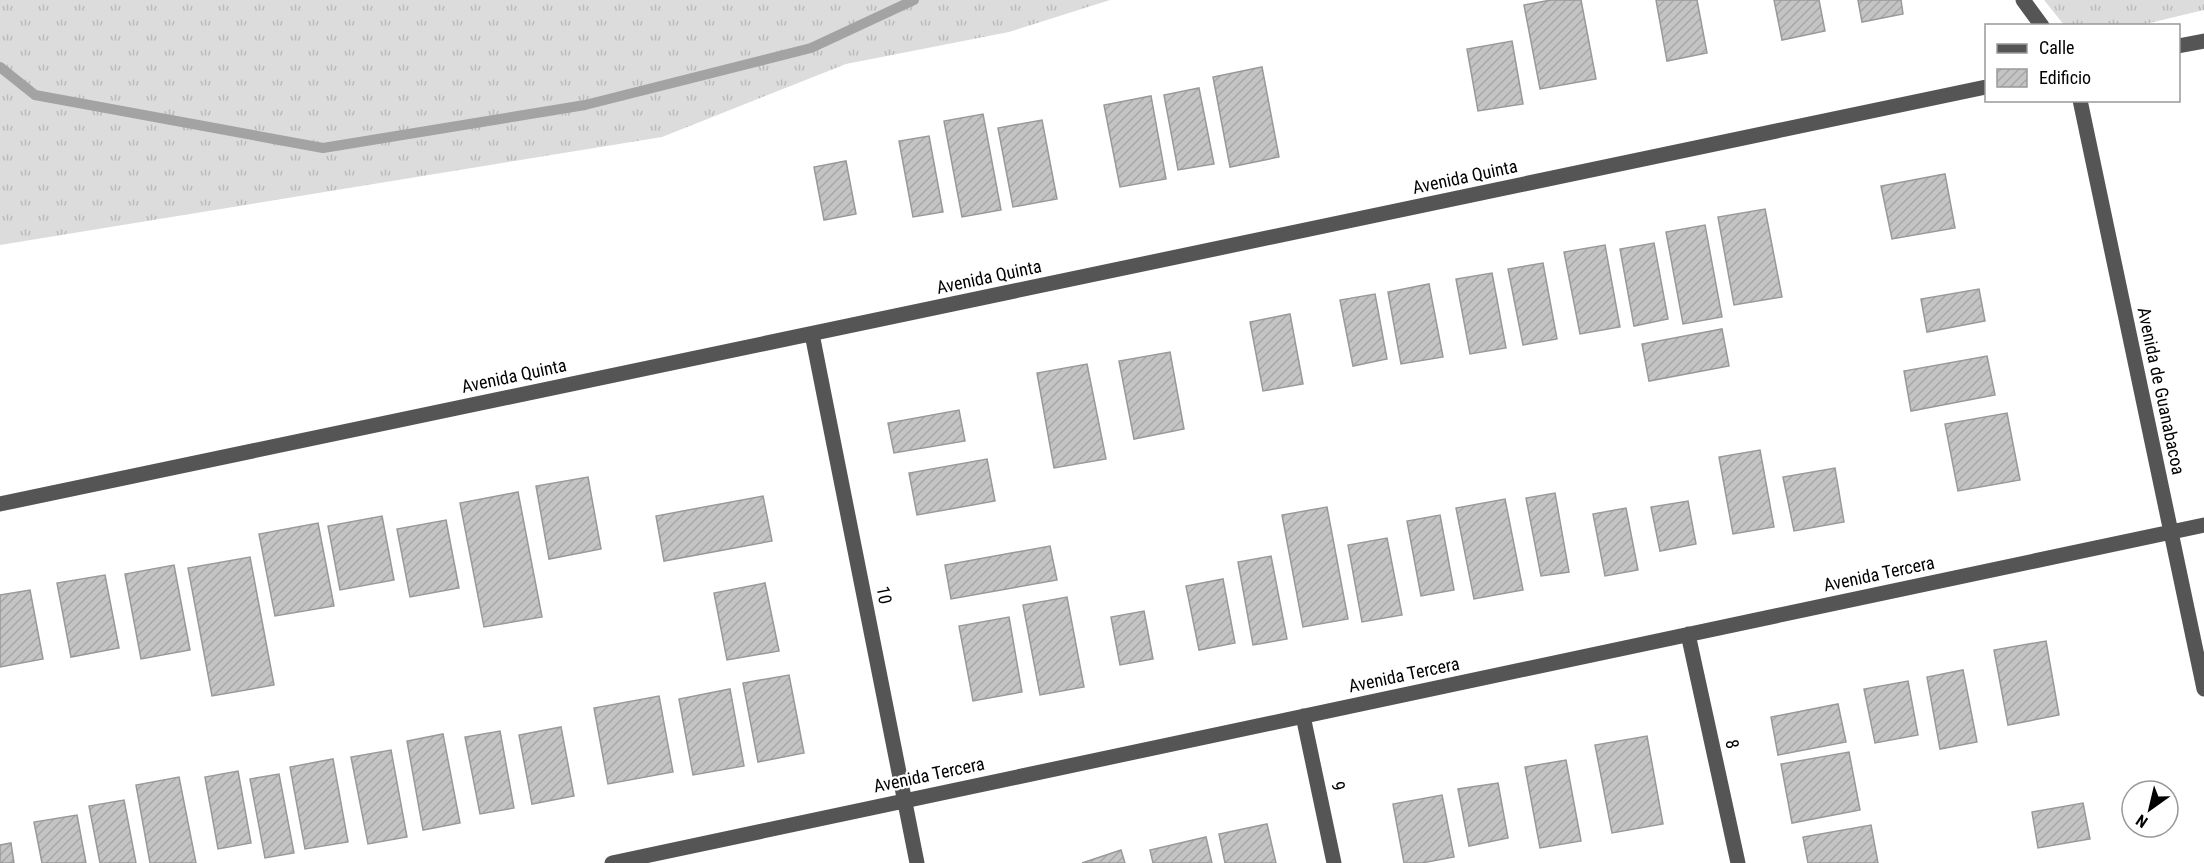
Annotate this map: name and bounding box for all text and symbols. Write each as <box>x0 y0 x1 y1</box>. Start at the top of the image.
legend <box>1985 24 2180 102</box>
text: Calle <box>2039 37 2075 58</box>
text: Edificio <box>2039 67 2091 88</box>
street label: Avenida Quinta <box>1410 155 1519 198</box>
street label: Avenida Quinta <box>934 255 1043 298</box>
street label: Avenida de Guanabacoa <box>2133 305 2190 477</box>
street label: Avenida Quinta <box>459 354 568 397</box>
street label: Avenida Tercera <box>1821 552 1936 596</box>
street label: 10 <box>872 584 896 606</box>
street label: Avenida Tercera <box>1346 653 1461 697</box>
street label: 8 <box>1721 737 1744 750</box>
street label: Avenida Tercera <box>871 753 986 797</box>
street label: 9 <box>1327 779 1350 792</box>
north arrow <box>2120 779 2180 839</box>
text: N <box>2133 810 2151 832</box>

